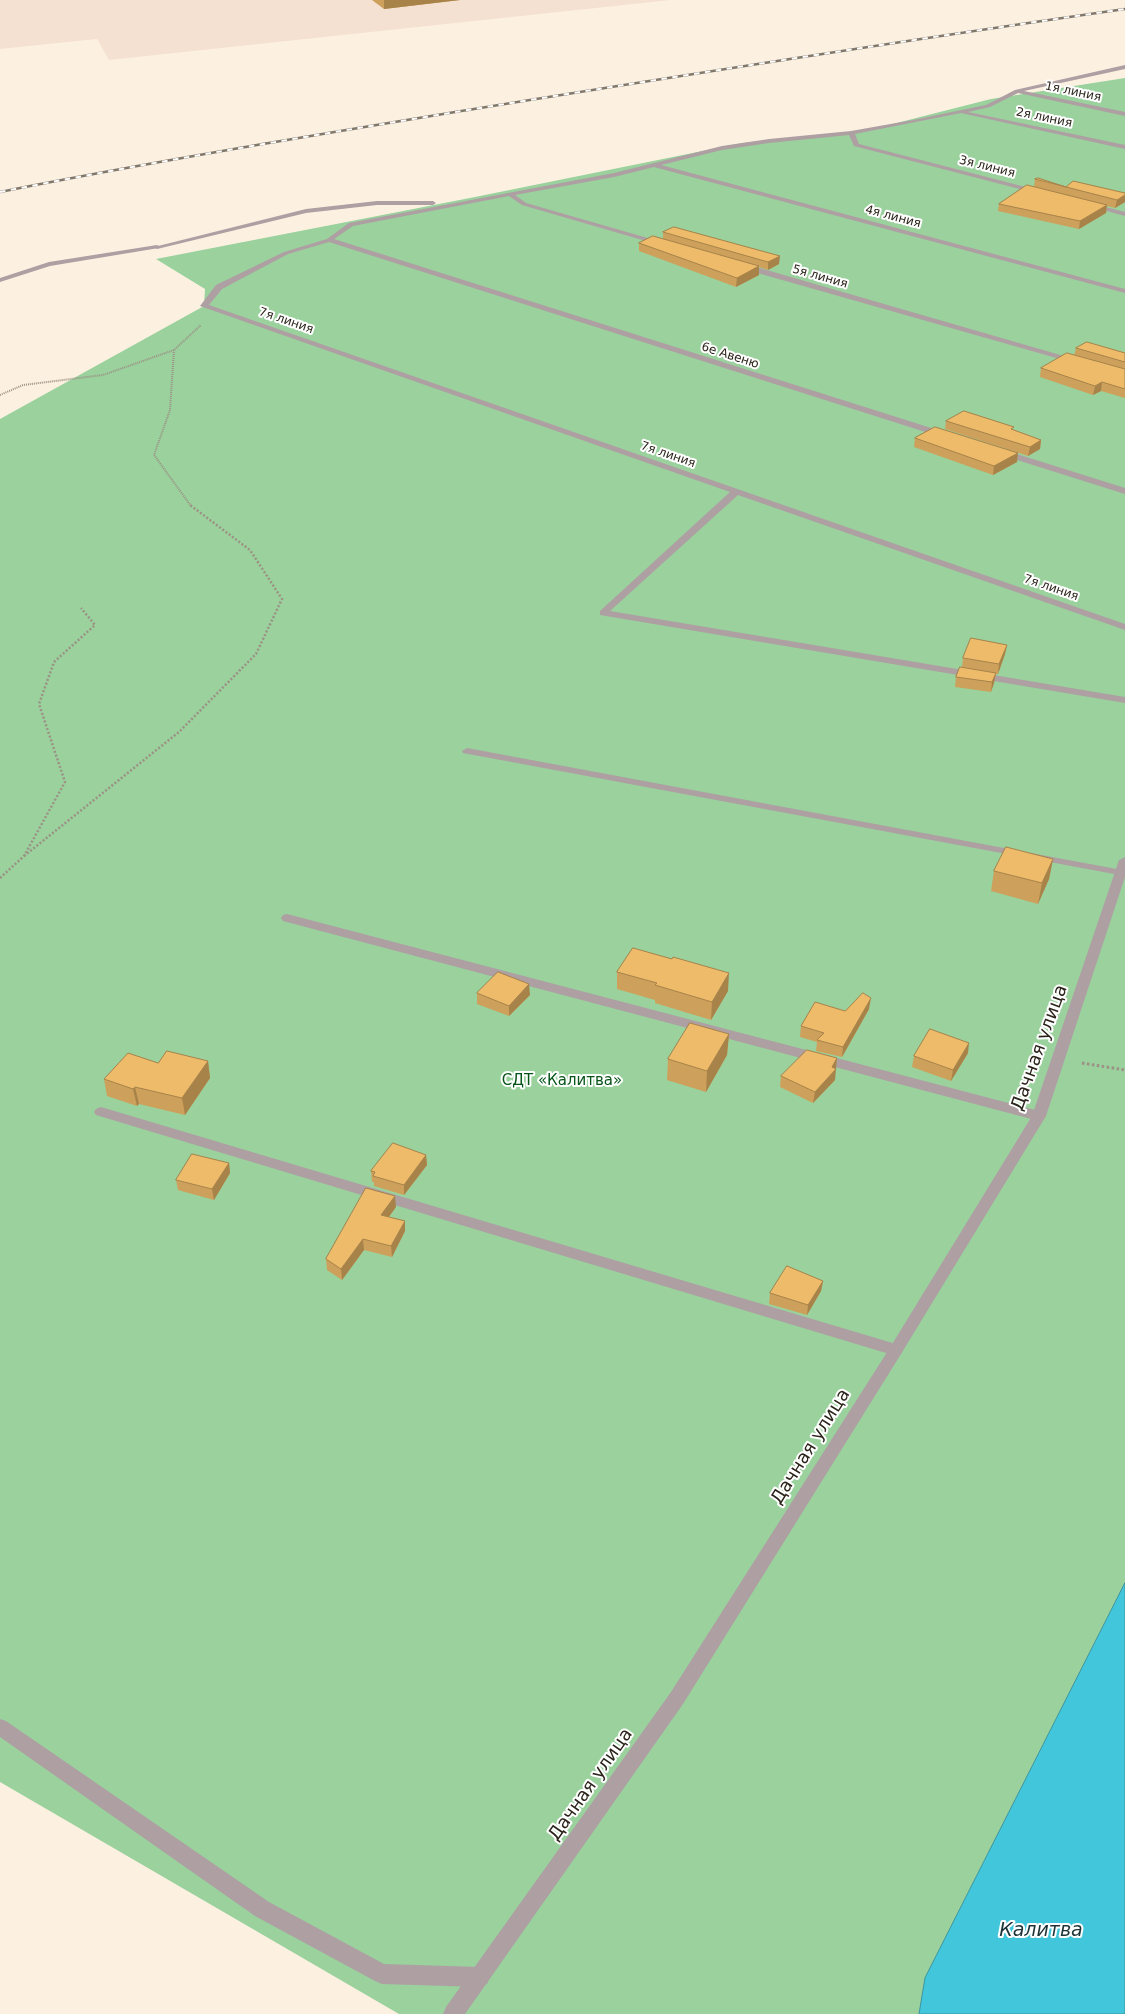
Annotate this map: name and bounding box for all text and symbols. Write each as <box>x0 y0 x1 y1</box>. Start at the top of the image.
street label: 1я линия <box>1044 79 1102 105</box>
street label: 2я линия <box>1015 105 1073 131</box>
street label: 3я линия <box>958 153 1016 181</box>
street label: 4я линия <box>864 203 922 231</box>
street label: 5я линия <box>791 262 849 292</box>
street label: 7я линия <box>257 305 315 337</box>
street label: 6е Авеню <box>700 340 760 372</box>
street label: 7я линия <box>639 439 697 471</box>
street label: 7я линия <box>1022 572 1080 604</box>
street label: Дачная улица <box>1007 982 1073 1114</box>
park label: СДТ «Калитва» <box>502 1072 622 1090</box>
street label: Дачная улица <box>767 1385 855 1509</box>
street label: Дачная улица <box>544 1725 638 1845</box>
water label: Калитва <box>999 1920 1083 1942</box>

